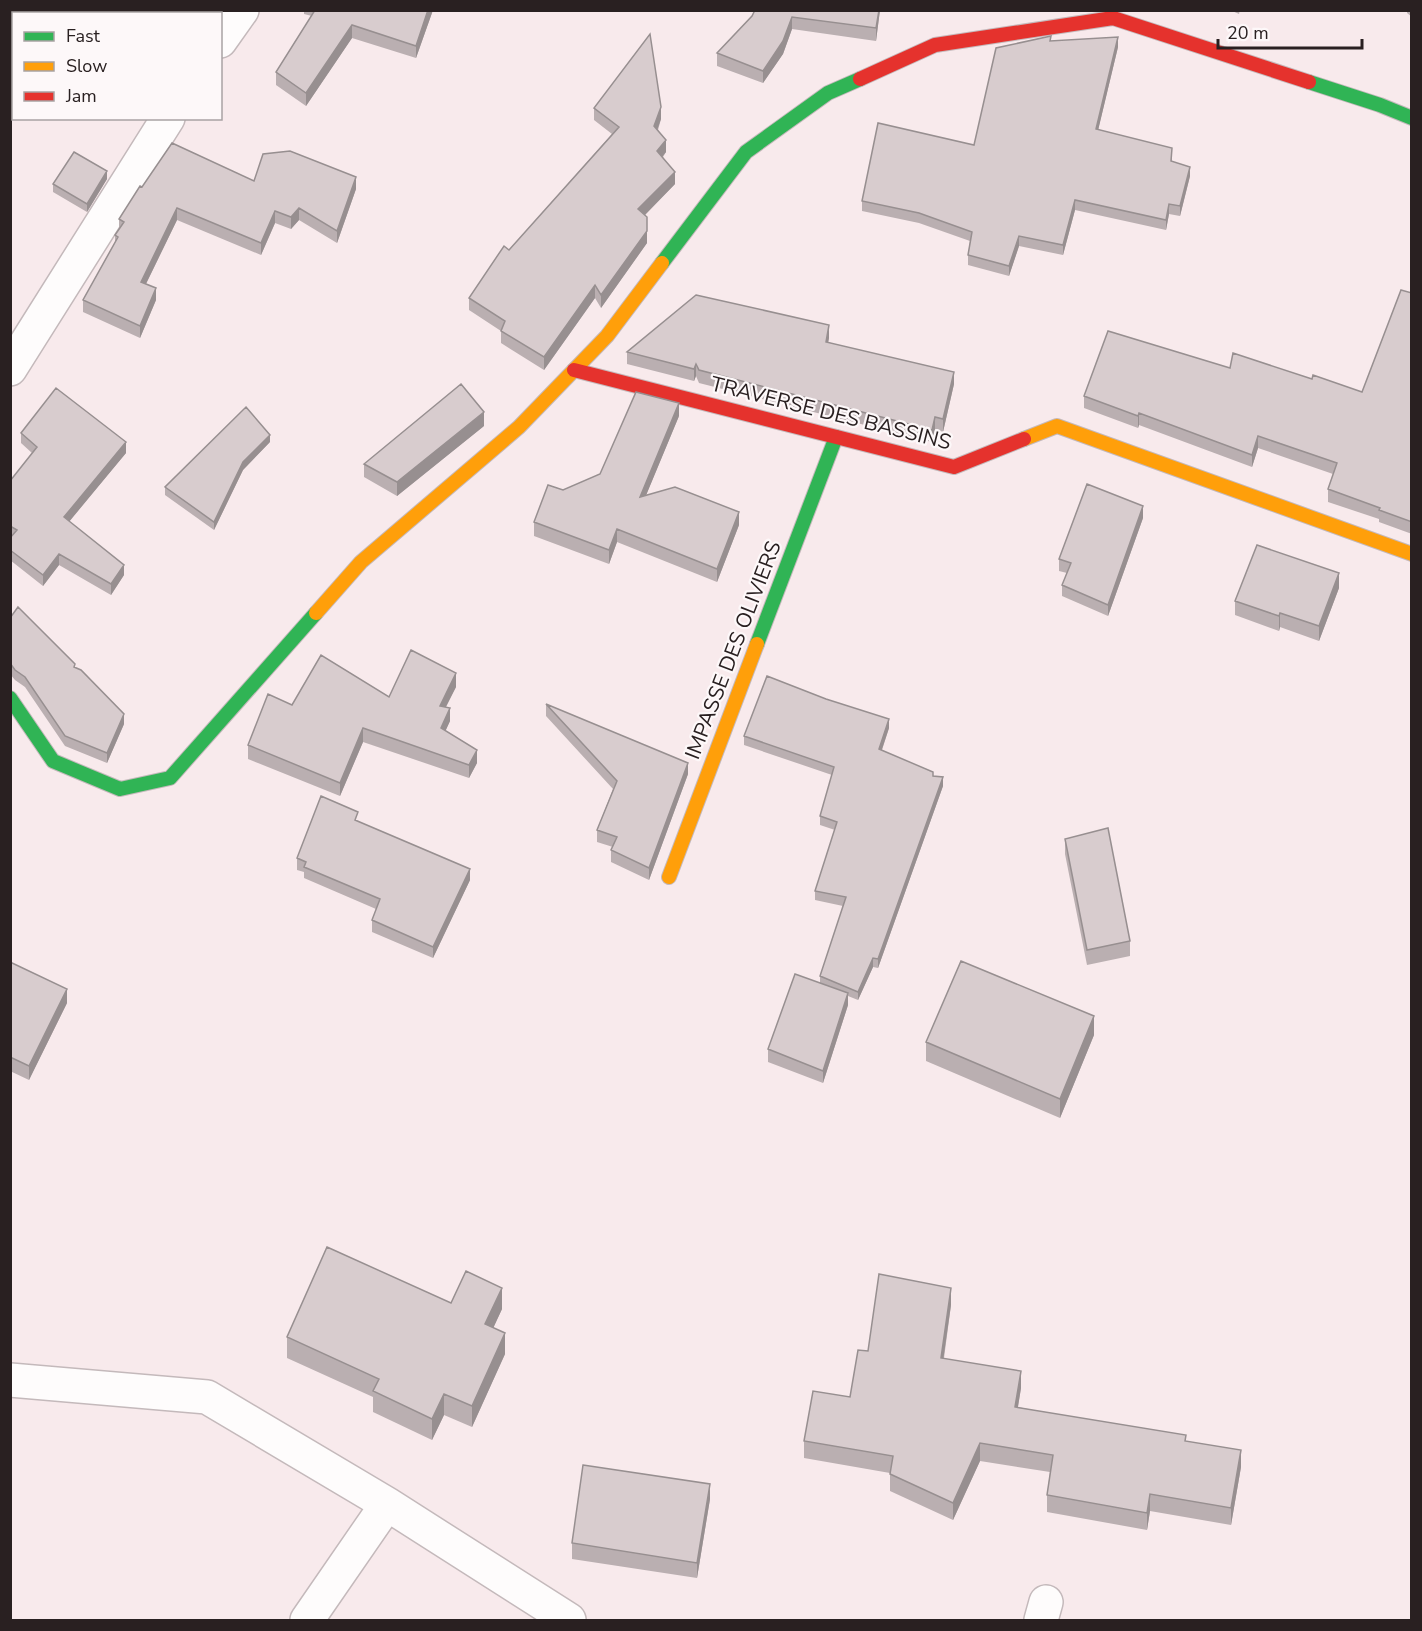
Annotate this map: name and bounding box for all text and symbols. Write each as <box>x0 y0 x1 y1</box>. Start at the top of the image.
legend <box>12 12 222 120</box>
scale bar <box>1218 12 1362 50</box>
text: 20 m <box>1227 21 1269 45</box>
text: Fast <box>66 24 101 48</box>
text: Slow <box>66 54 107 78</box>
text: Jam <box>65 84 97 108</box>
street label: TRAVERSE DES BASSINS <box>708 370 954 456</box>
street label: IMPASSE DES OLIVIERS <box>678 537 788 763</box>

